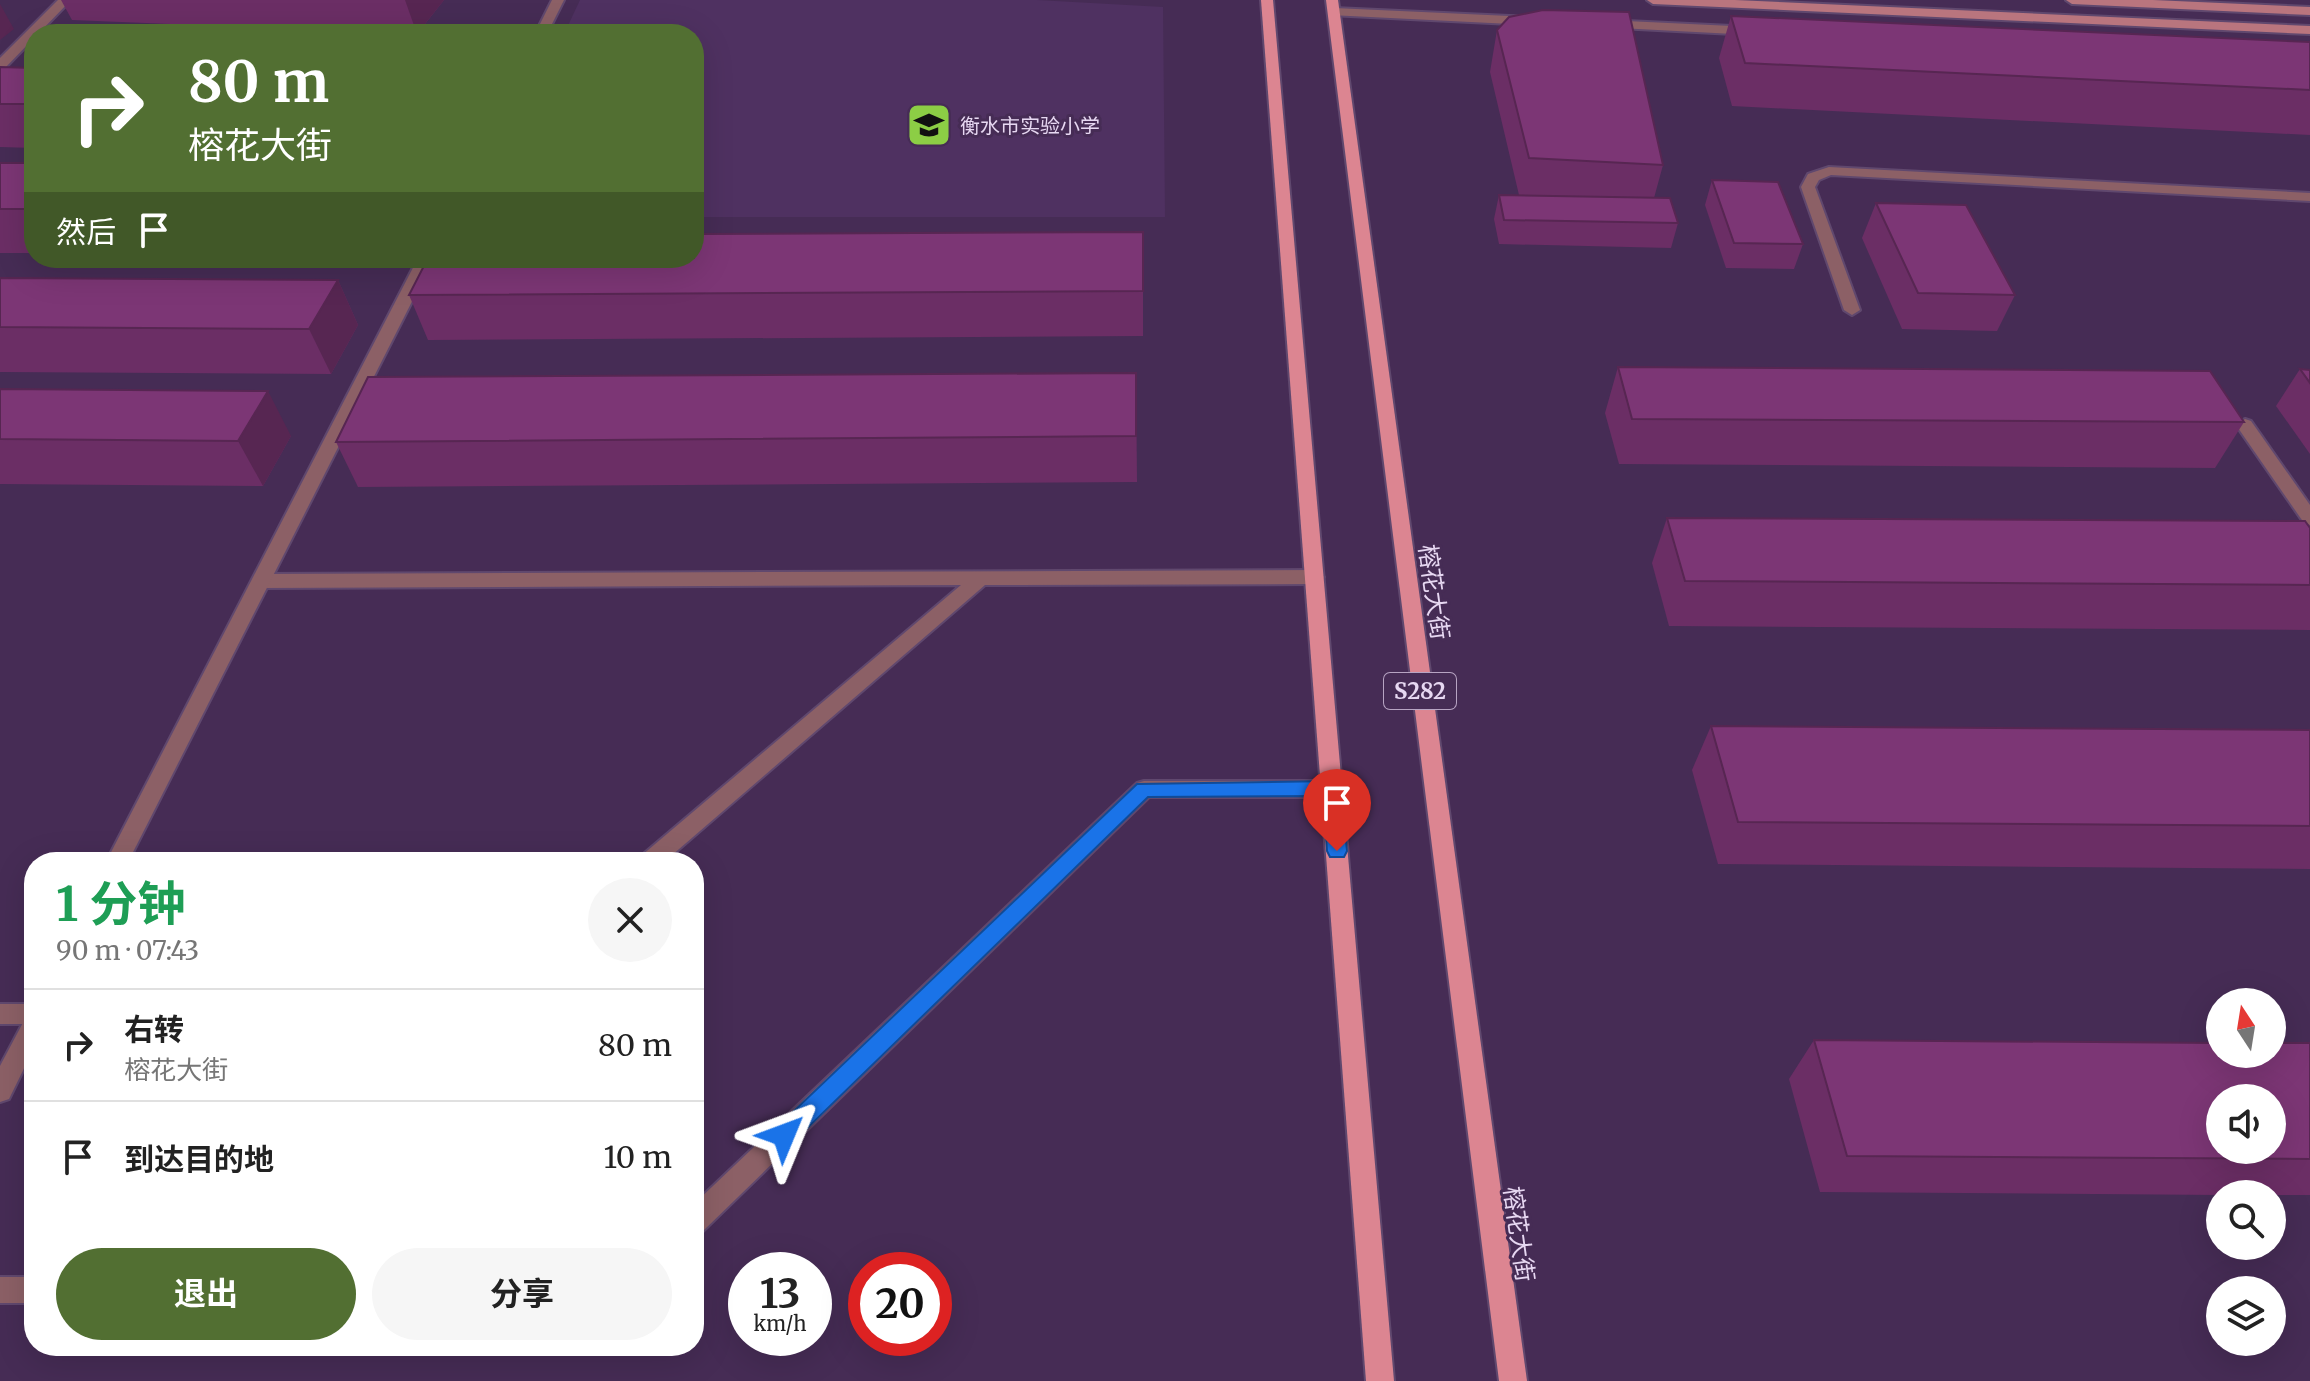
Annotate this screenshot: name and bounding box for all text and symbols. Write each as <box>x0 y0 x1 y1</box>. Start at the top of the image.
text: 80 m <box>188 47 329 117</box>
icon: right <box>56 56 160 160</box>
school or university icon: 衡水市实验小学 <box>905 101 953 149</box>
place label: 衡水市实验小学 <box>960 113 1100 138</box>
text: 榕花大街 <box>188 123 332 168</box>
icon: arrive <box>132 208 176 252</box>
text: 然后 <box>56 213 116 251</box>
street label: 榕花大街 <box>1412 542 1456 642</box>
road number: S282 <box>1384 673 1456 709</box>
pin <box>1303 769 1371 851</box>
icon: arrive <box>1315 781 1359 825</box>
text: 1 分钟 <box>56 874 186 934</box>
button: close <box>588 878 672 962</box>
text: 90 m · 07:43 <box>56 934 199 967</box>
north arrow <box>2206 988 2286 1068</box>
map controls <box>2206 988 2286 1356</box>
text: 右转 <box>124 1010 184 1048</box>
icon: right <box>56 1023 100 1067</box>
text: 80 m <box>598 1026 672 1064</box>
text: 榕花大街 <box>124 1053 228 1086</box>
button: sound <box>2206 1084 2286 1164</box>
position arrow <box>742 1093 826 1177</box>
icon: arrive <box>56 1135 100 1179</box>
text: 10 m <box>604 1138 672 1176</box>
text: 到达目的地 <box>124 1140 274 1178</box>
button: search <box>2206 1180 2286 1260</box>
street label: 榕花大街 <box>1497 1184 1541 1284</box>
button: 退出 <box>56 1248 356 1340</box>
button: 分享 <box>372 1248 672 1340</box>
speed limit sign: 20 <box>848 1252 952 1356</box>
text: 13 <box>760 1269 800 1319</box>
button: layers <box>2206 1276 2286 1356</box>
text: km/h <box>754 1311 806 1336</box>

